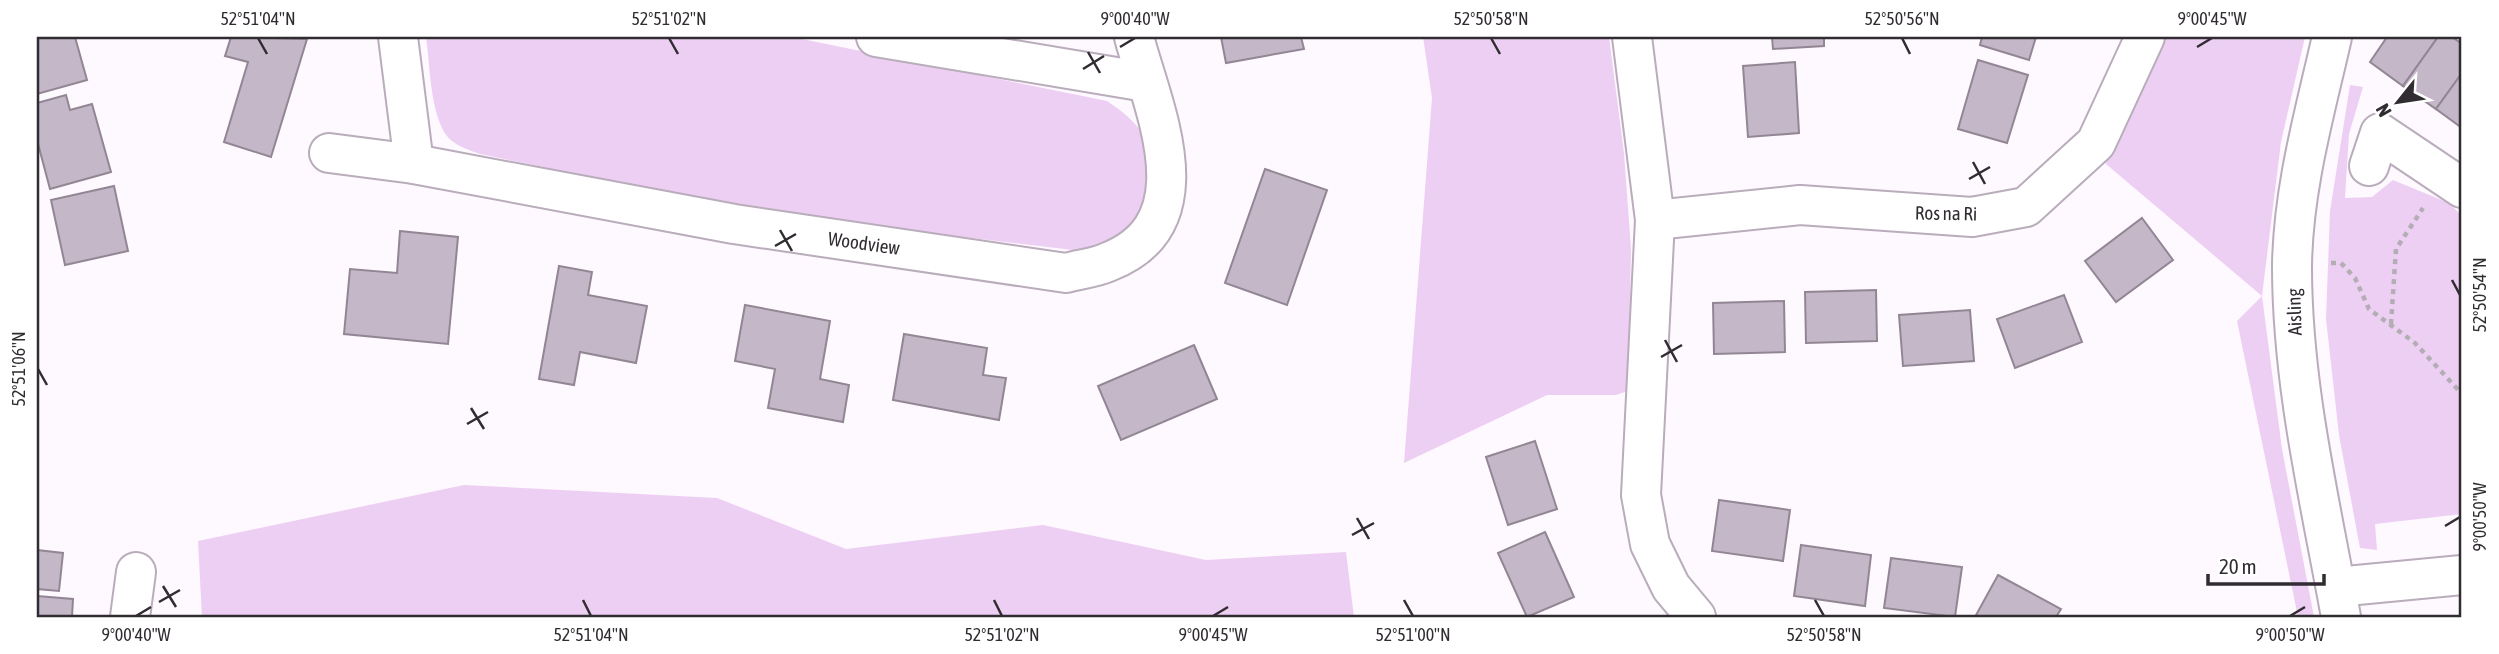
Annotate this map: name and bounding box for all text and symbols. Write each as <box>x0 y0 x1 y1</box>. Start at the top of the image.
text: 52°51'04"N <box>220 8 296 29</box>
text: 52°51'02"N <box>631 8 707 29</box>
text: 9°00'40"W <box>1100 8 1170 29</box>
text: 52°50'58"N <box>1453 8 1529 29</box>
text: 52°50'56"N <box>1864 8 1940 29</box>
text: 9°00'45"W <box>2177 8 2247 29</box>
north arrow <box>2362 66 2432 136</box>
text: N <box>2371 100 2396 121</box>
street label: Ros na Ri <box>1915 201 1977 225</box>
street label: Woodview <box>827 227 902 259</box>
text: 52°50'54"N <box>2469 257 2490 333</box>
street label: Aisling <box>2282 287 2306 336</box>
text: 52°51'06"N <box>8 331 29 407</box>
text: 9°00'50"W <box>2469 482 2490 552</box>
scale bar <box>2208 542 2324 586</box>
text: 20 m <box>2219 554 2257 578</box>
text: 9°00'40"W <box>101 624 171 645</box>
text: 52°51'04"N <box>553 624 629 645</box>
text: 52°51'02"N <box>964 624 1040 645</box>
text: 9°00'45"W <box>1178 624 1248 645</box>
text: 52°51'00"N <box>1375 624 1451 645</box>
text: 52°50'58"N <box>1786 624 1862 645</box>
text: 9°00'50"W <box>2255 624 2325 645</box>

